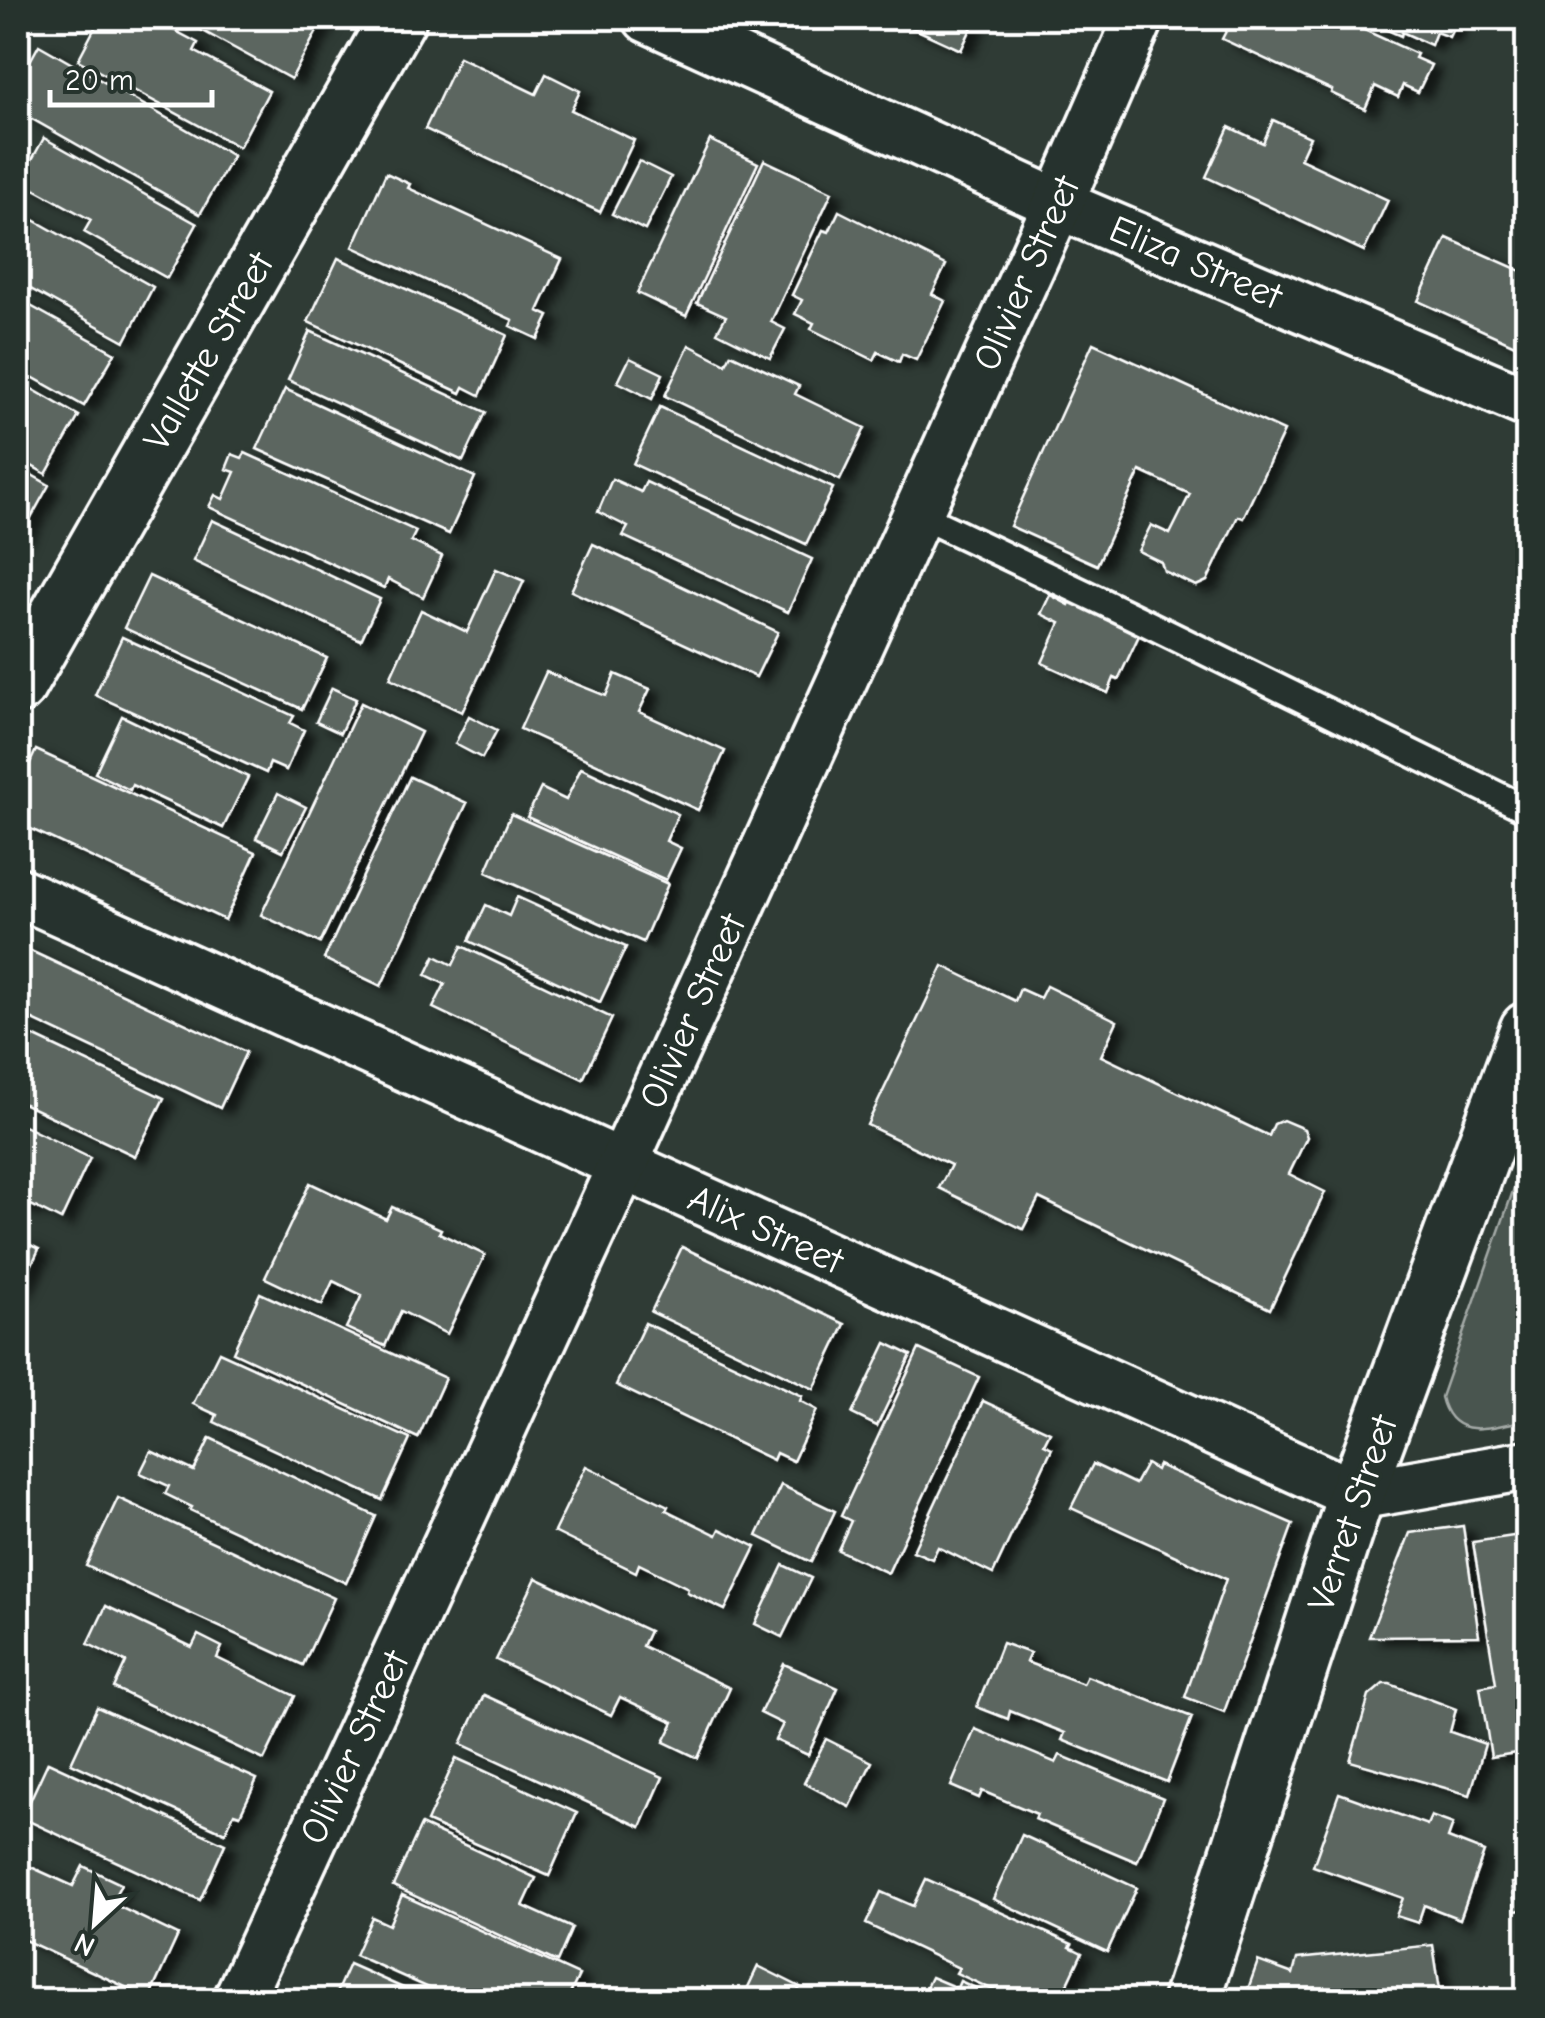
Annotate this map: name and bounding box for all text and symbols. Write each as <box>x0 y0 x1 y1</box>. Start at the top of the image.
scale bar <box>50 45 212 107</box>
text: 20 m <box>65 63 134 98</box>
street label: Olivier Street <box>965 168 1090 377</box>
street label: Eliza Street <box>1103 207 1289 319</box>
street label: Vallette Street <box>135 244 284 458</box>
street label: Olivier Street <box>631 906 756 1115</box>
street label: Alix Street <box>681 1176 851 1284</box>
street label: Verret Street <box>1299 1408 1407 1617</box>
street label: Olivier Street <box>291 1643 419 1851</box>
north arrow <box>45 1873 145 1973</box>
text: N <box>69 1926 100 1963</box>

